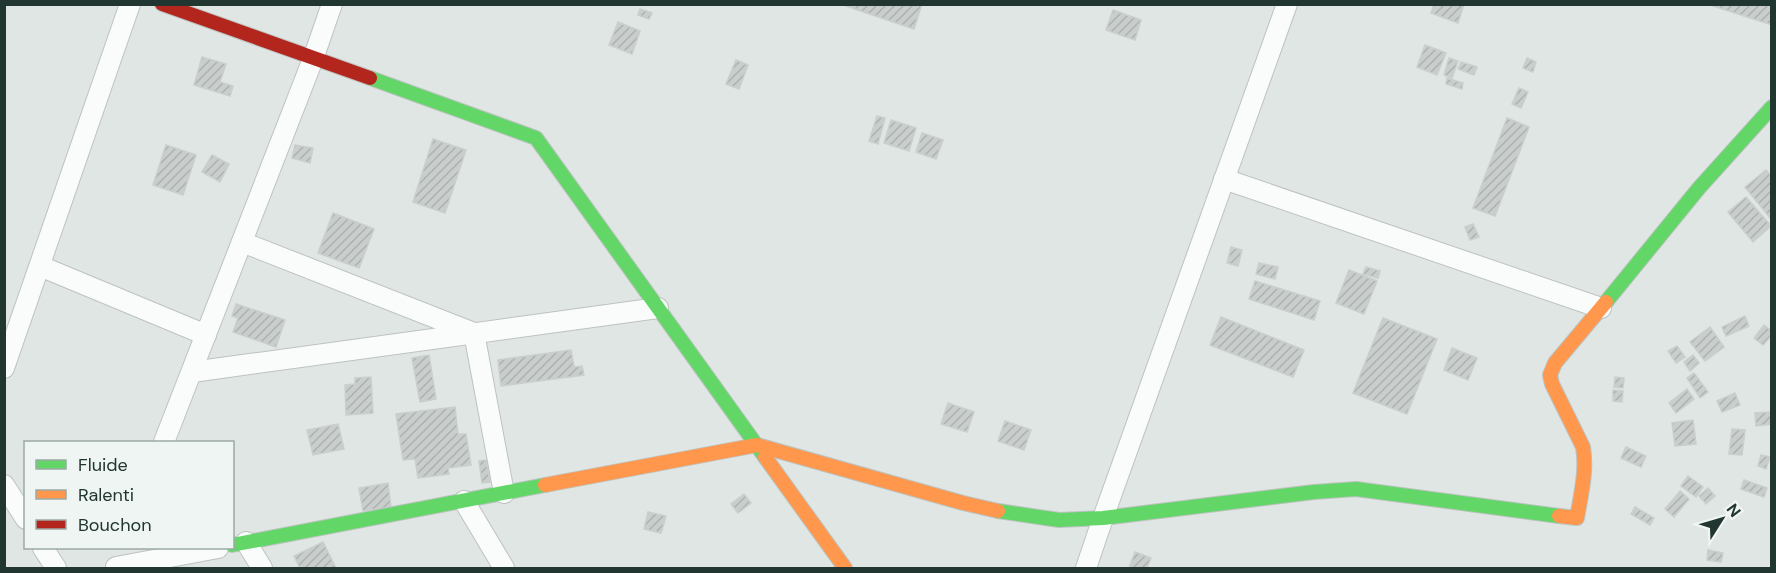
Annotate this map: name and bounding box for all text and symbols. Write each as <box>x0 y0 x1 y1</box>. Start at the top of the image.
legend <box>24 441 234 549</box>
text: Fluide <box>78 453 128 477</box>
text: Ralenti <box>78 483 134 507</box>
north arrow <box>1692 489 1752 549</box>
text: N <box>1722 499 1745 521</box>
text: Bouchon <box>78 513 152 537</box>

